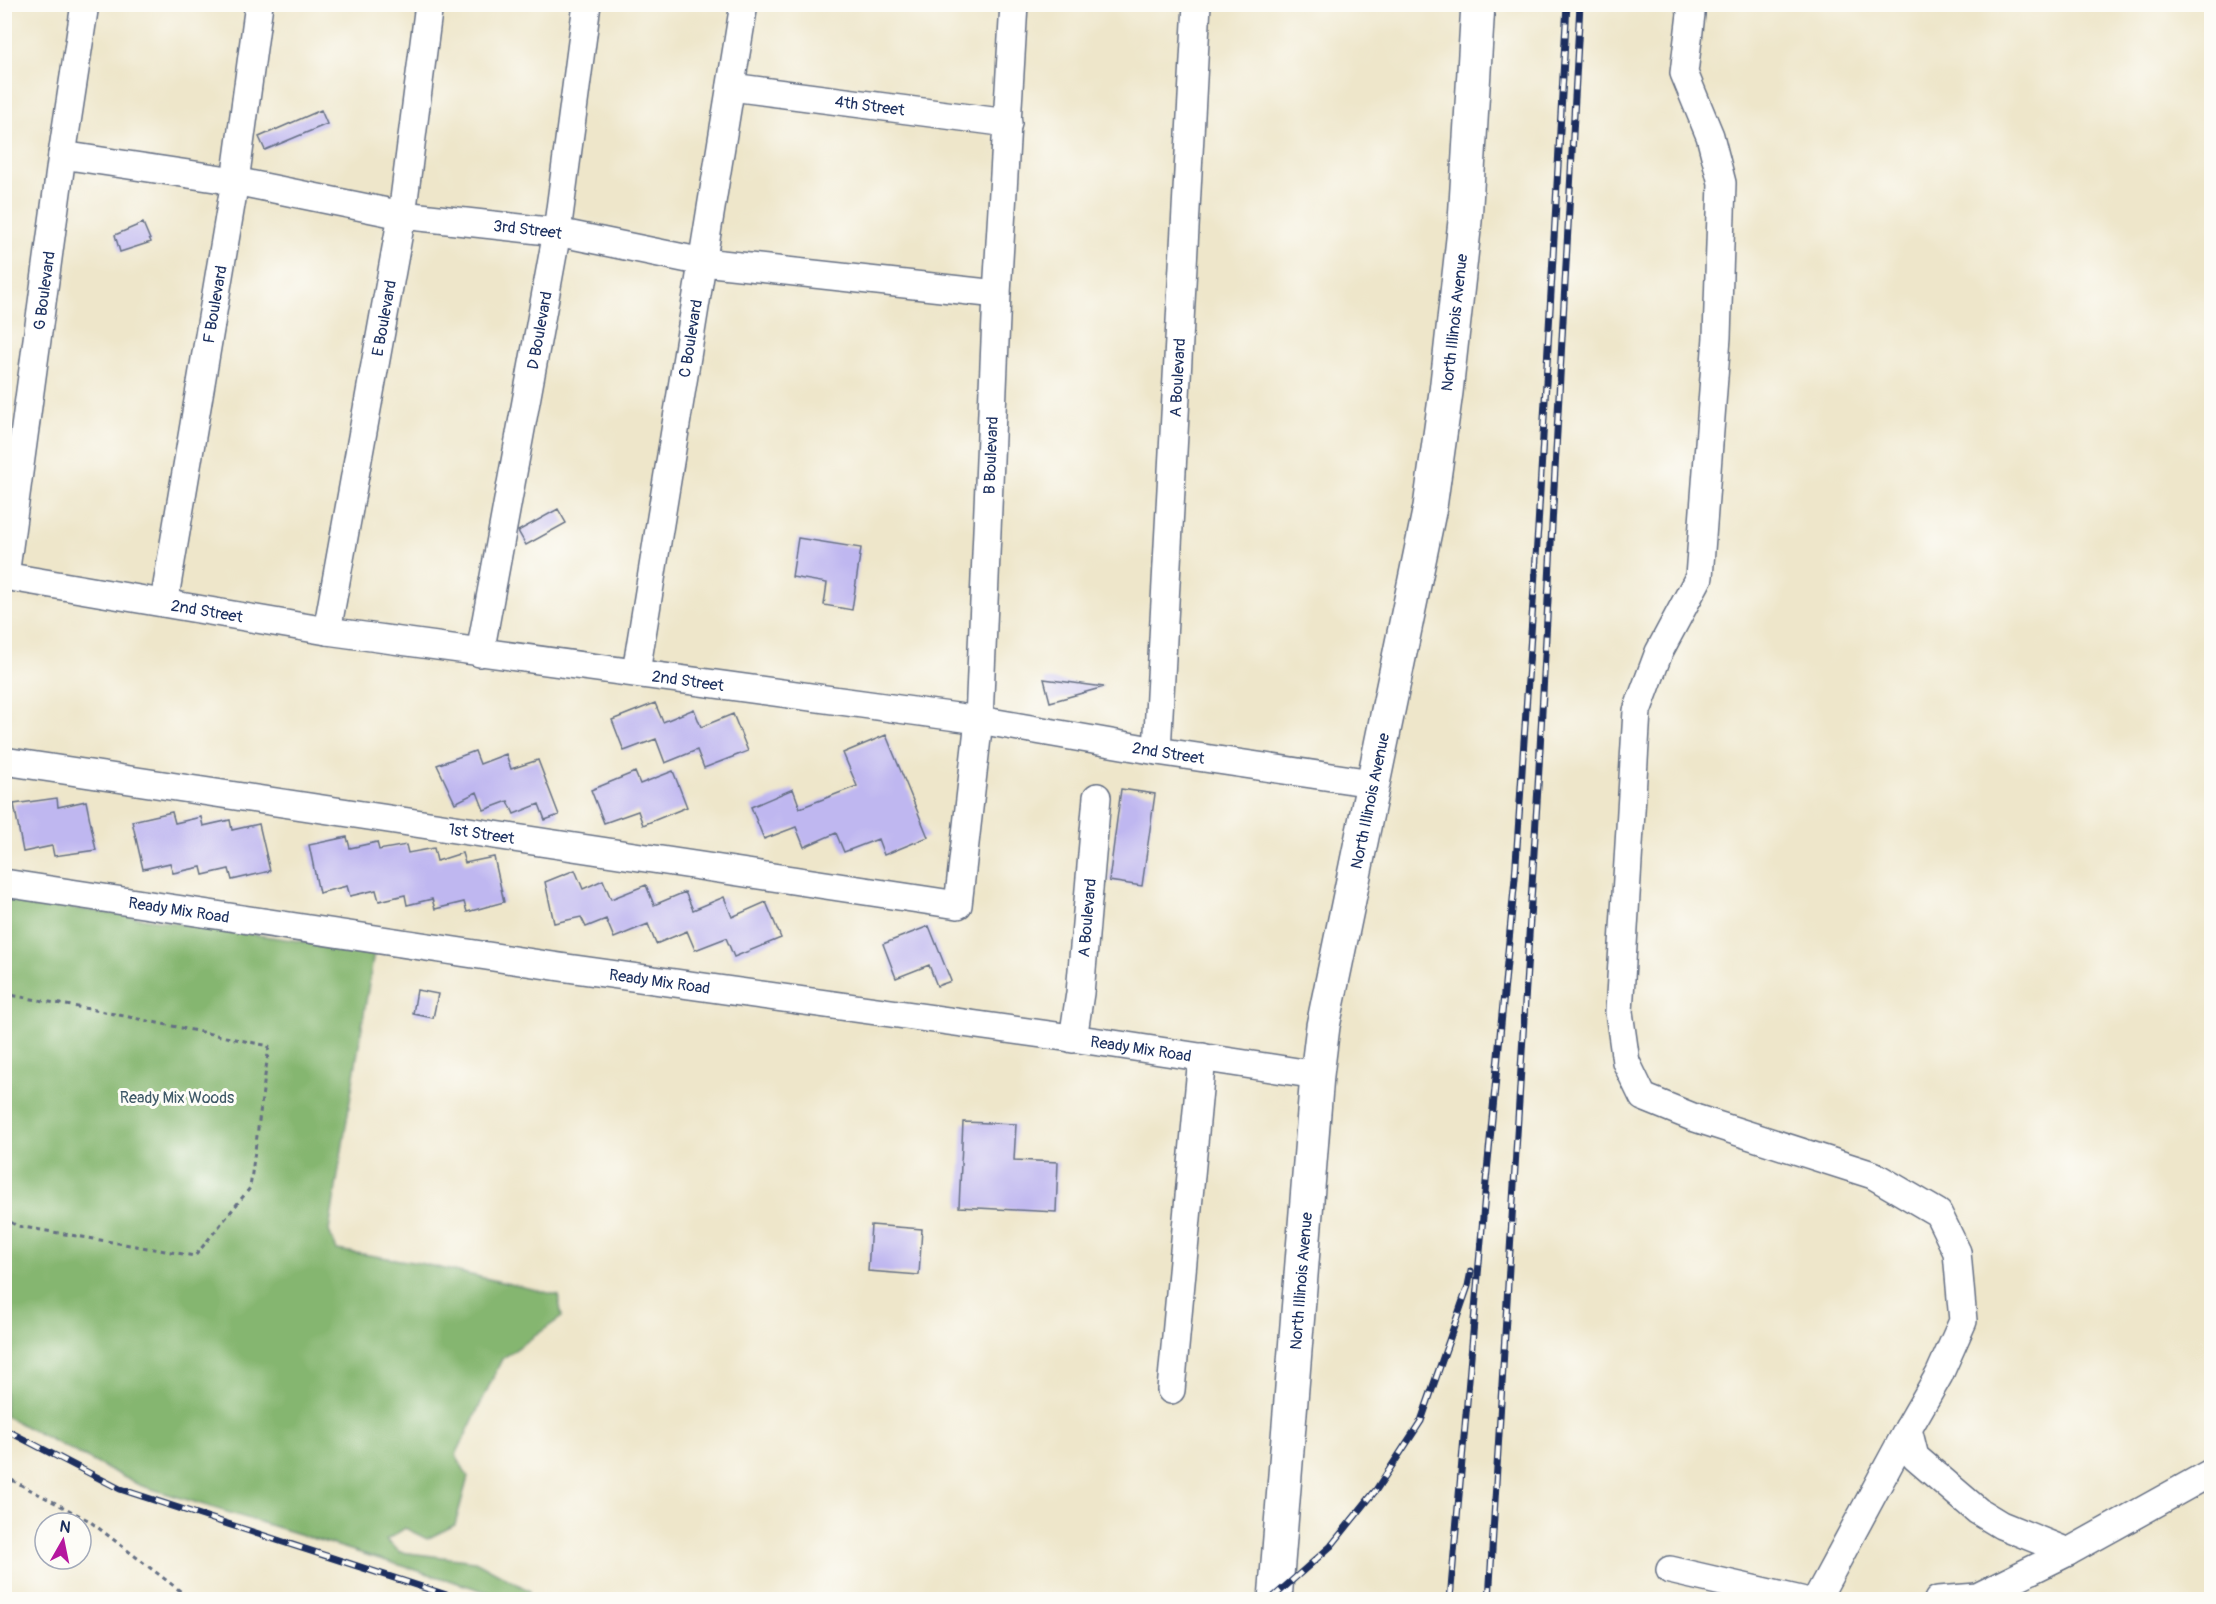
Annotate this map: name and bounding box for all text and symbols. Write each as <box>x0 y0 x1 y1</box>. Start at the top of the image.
street label: 4th Street <box>834 92 906 121</box>
street label: 3rd Street <box>492 216 564 244</box>
street label: G Boulevard <box>29 250 60 331</box>
street label: North Illinois Avenue <box>1437 253 1472 392</box>
street label: F Boulevard <box>199 264 232 345</box>
street label: E Boulevard <box>368 278 401 358</box>
street label: D Boulevard <box>523 290 557 371</box>
street label: C Boulevard <box>675 298 707 379</box>
street label: A Boulevard <box>1166 338 1190 418</box>
street label: B Boulevard <box>980 416 1003 495</box>
street label: 2nd Street <box>169 596 245 628</box>
street label: 2nd Street <box>650 666 726 696</box>
street label: North Illinois Avenue <box>1347 731 1394 871</box>
street label: 2nd Street <box>1131 738 1206 769</box>
street label: 1st Street <box>447 819 516 849</box>
street label: A Boulevard <box>1074 878 1101 958</box>
street label: Ready Mix Road <box>127 893 231 928</box>
street label: Ready Mix Road <box>608 965 711 999</box>
street label: Ready Mix Road <box>1089 1032 1193 1067</box>
park label: Ready Mix Woods <box>120 1088 234 1108</box>
street label: North Illinois Avenue <box>1286 1211 1317 1351</box>
north arrow <box>33 1511 93 1571</box>
text: N <box>58 1516 72 1538</box>

